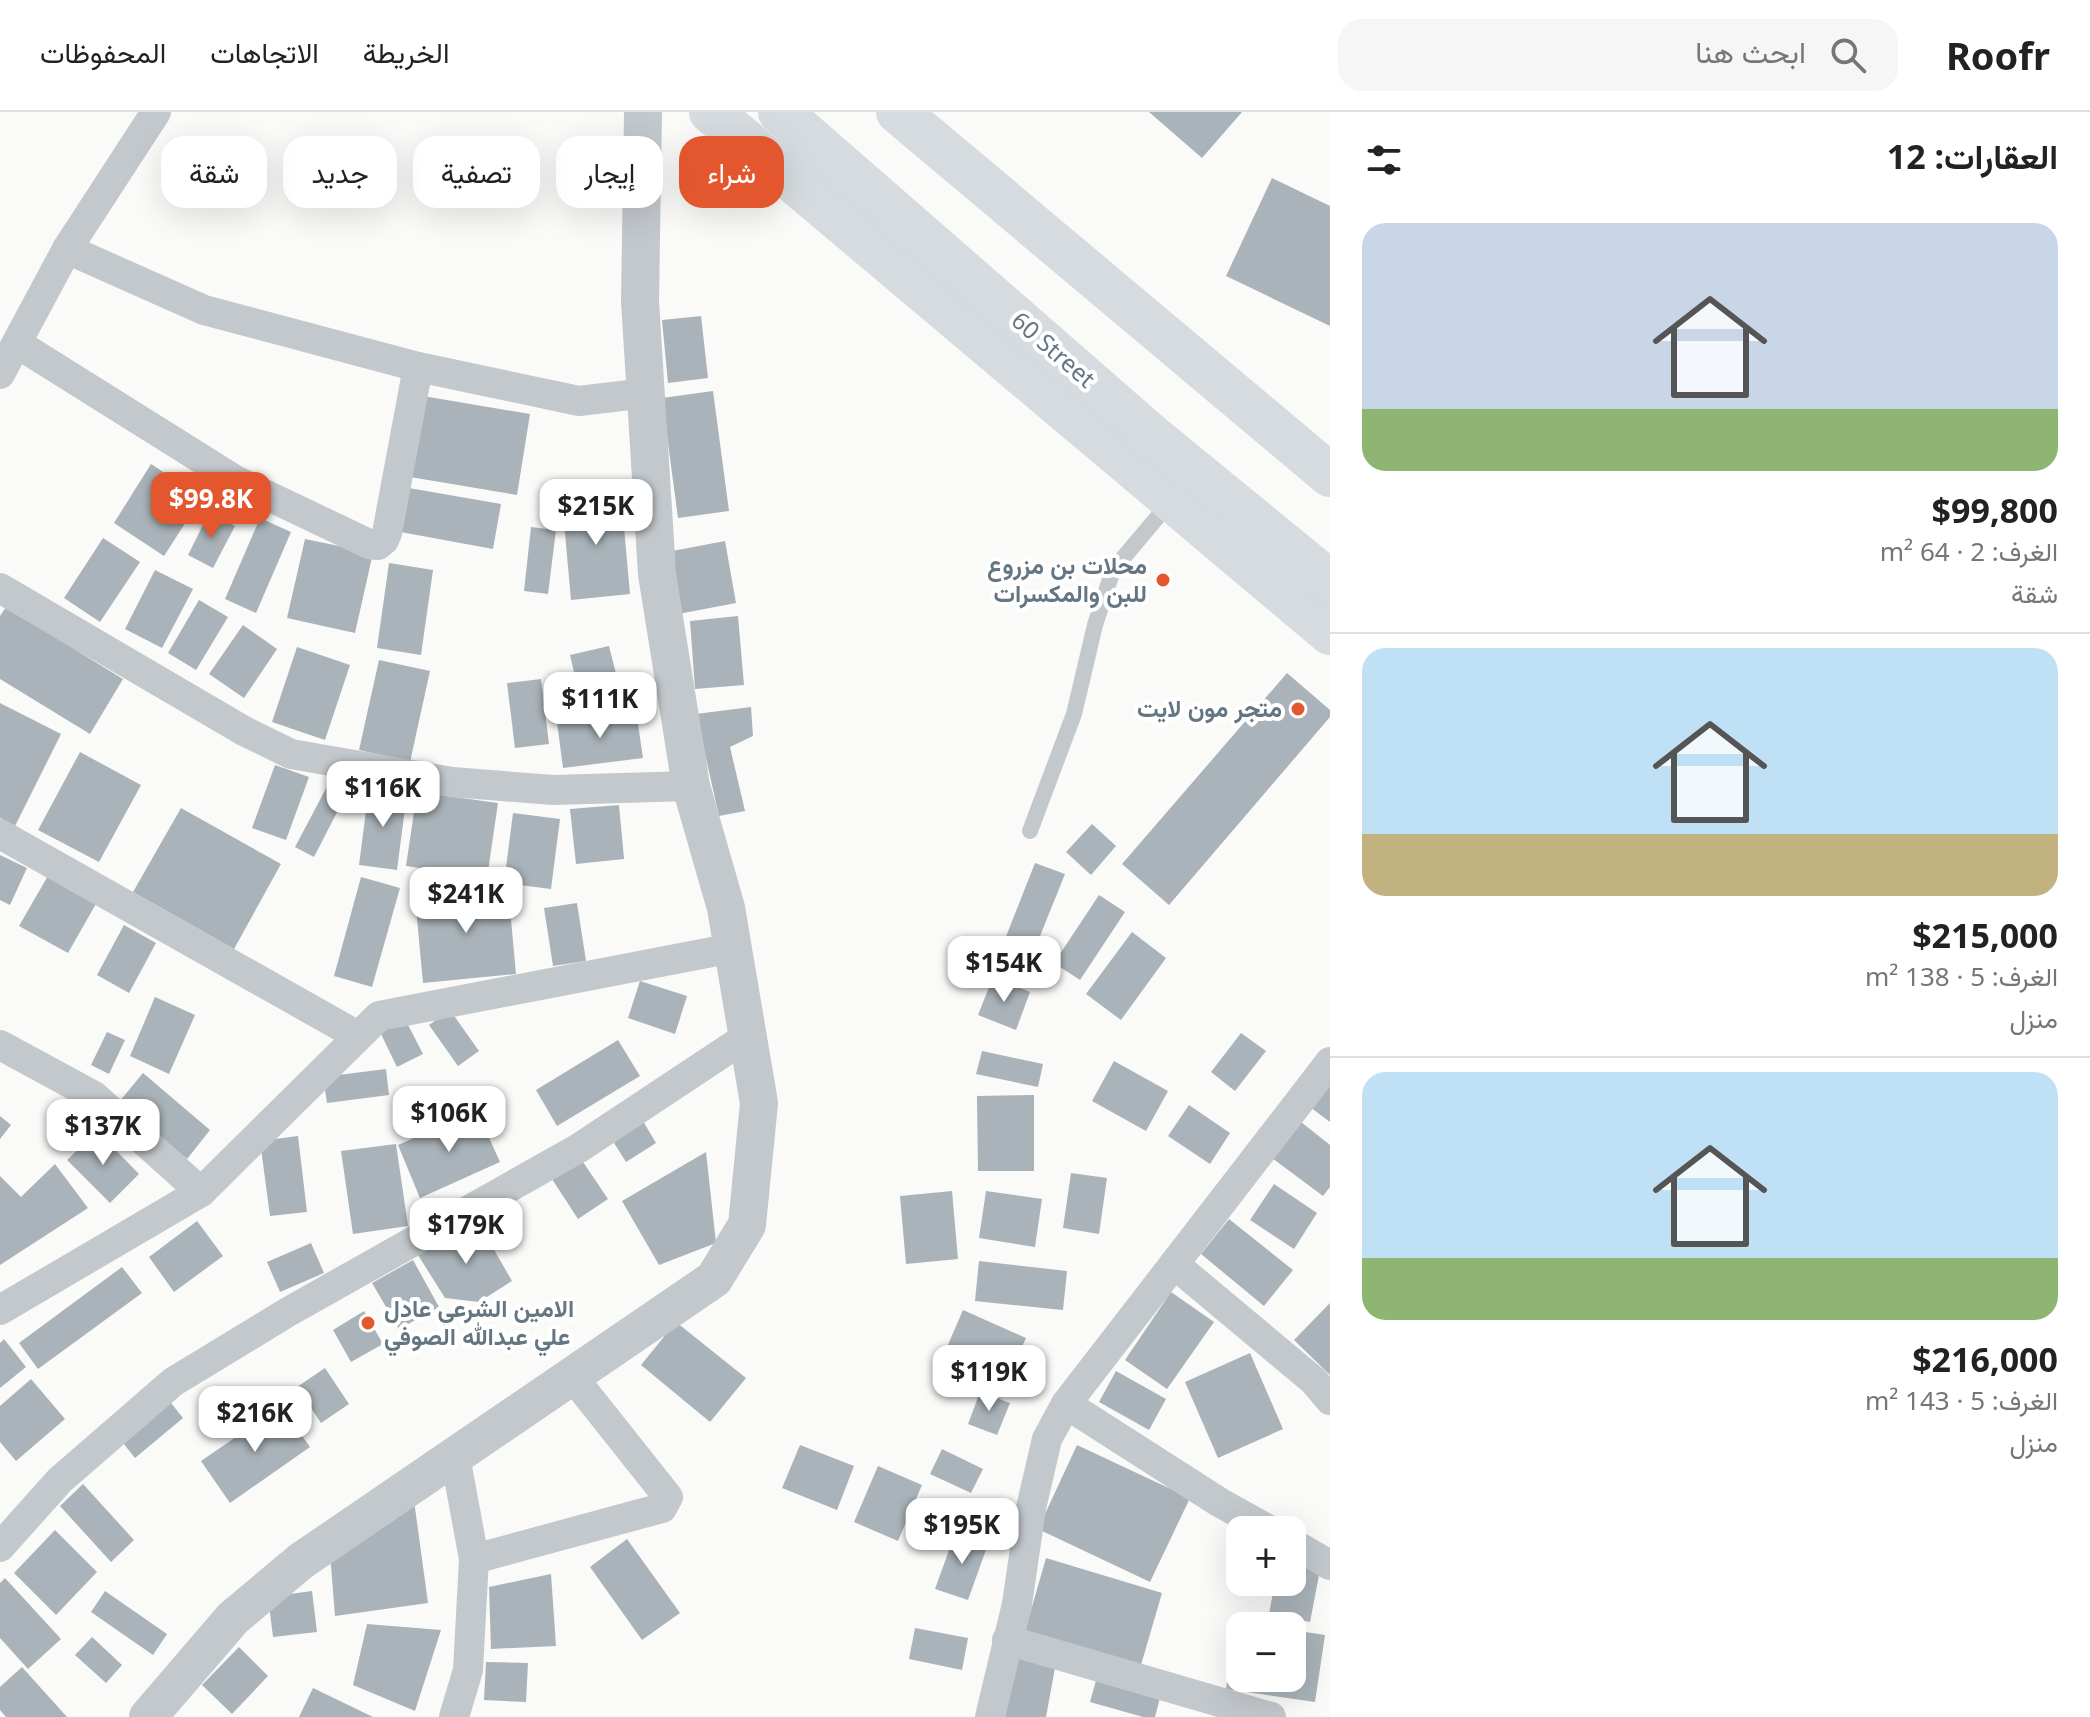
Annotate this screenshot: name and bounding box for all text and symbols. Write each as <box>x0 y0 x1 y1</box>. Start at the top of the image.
search box <box>1338 19 1898 91</box>
text: Roofr <box>1946 29 2050 81</box>
text: ابحث هنا <box>1695 31 1806 72</box>
text: المحفوظات <box>40 33 166 71</box>
text: الاتجاهات <box>210 33 319 71</box>
text: الخريطة <box>363 33 449 71</box>
icon: search <box>1826 33 1870 77</box>
text: العقارات: 12 <box>1887 133 2058 179</box>
chip: شقة <box>161 136 267 208</box>
chip: جديد <box>283 136 397 208</box>
chip: تصفية <box>413 136 540 208</box>
chip: إيجار <box>556 136 663 208</box>
chip: شراء <box>679 136 784 208</box>
icon: filters <box>1362 138 1406 182</box>
icon: home <box>1638 275 1782 419</box>
street label: 60 Street <box>1005 303 1103 395</box>
pin: $99.8K <box>146 472 276 540</box>
pin: $215K <box>540 479 652 547</box>
text: $99.8K <box>169 480 253 516</box>
text: $215K <box>558 487 634 523</box>
text: $99,800 <box>1932 487 2058 533</box>
text: الغرف: 2 · 64 m² <box>1880 533 2058 569</box>
place label: محلات بن مزروع للبن والمكسرات <box>987 548 1147 609</box>
marker: محلات بن مزروع للبن والمكسرات <box>1154 571 1172 589</box>
text: شقة <box>2011 575 2058 611</box>
pin: $111K <box>544 672 656 740</box>
text: $111K <box>562 680 638 716</box>
place label: متجر مون لايت <box>1137 691 1282 724</box>
marker: متجر مون لايت <box>1289 700 1307 718</box>
icon: home <box>1638 700 1782 844</box>
pin: $116K <box>327 761 439 829</box>
text: $116K <box>345 769 421 805</box>
pin: $241K <box>410 867 522 935</box>
text: $241K <box>428 875 504 911</box>
text: $215,000 <box>1912 912 2058 958</box>
pin: $154K <box>948 936 1060 1004</box>
text: $154K <box>966 944 1042 980</box>
text: الغرف: 5 · 138 m² <box>1865 958 2058 994</box>
text: منزل <box>2009 1000 2058 1036</box>
pin: $106K <box>393 1086 505 1154</box>
text: $106K <box>411 1094 487 1130</box>
pin: $137K <box>47 1099 159 1167</box>
text: $137K <box>65 1107 141 1143</box>
icon: home <box>1638 1124 1782 1268</box>
pin: $179K <box>410 1198 522 1266</box>
text: $179K <box>428 1206 504 1242</box>
place label: الامين الشرعي عادل علي عبدالله الصوفي <box>384 1291 574 1357</box>
marker: الامين الشرعي عادل علي عبدالله الصوفي <box>359 1314 377 1332</box>
text: $216,000 <box>1912 1336 2058 1382</box>
pin: $119K <box>933 1345 1045 1413</box>
text: $119K <box>951 1353 1027 1389</box>
text: الغرف: 5 · 143 m² <box>1865 1382 2058 1418</box>
pin: $216K <box>199 1386 311 1454</box>
text: $216K <box>217 1394 293 1430</box>
text: منزل <box>2009 1424 2058 1460</box>
pin: $195K <box>906 1498 1018 1566</box>
text: $195K <box>924 1506 1000 1542</box>
map controls <box>1226 1516 1306 1692</box>
button: + <box>1226 1516 1306 1596</box>
button: − <box>1226 1612 1306 1692</box>

